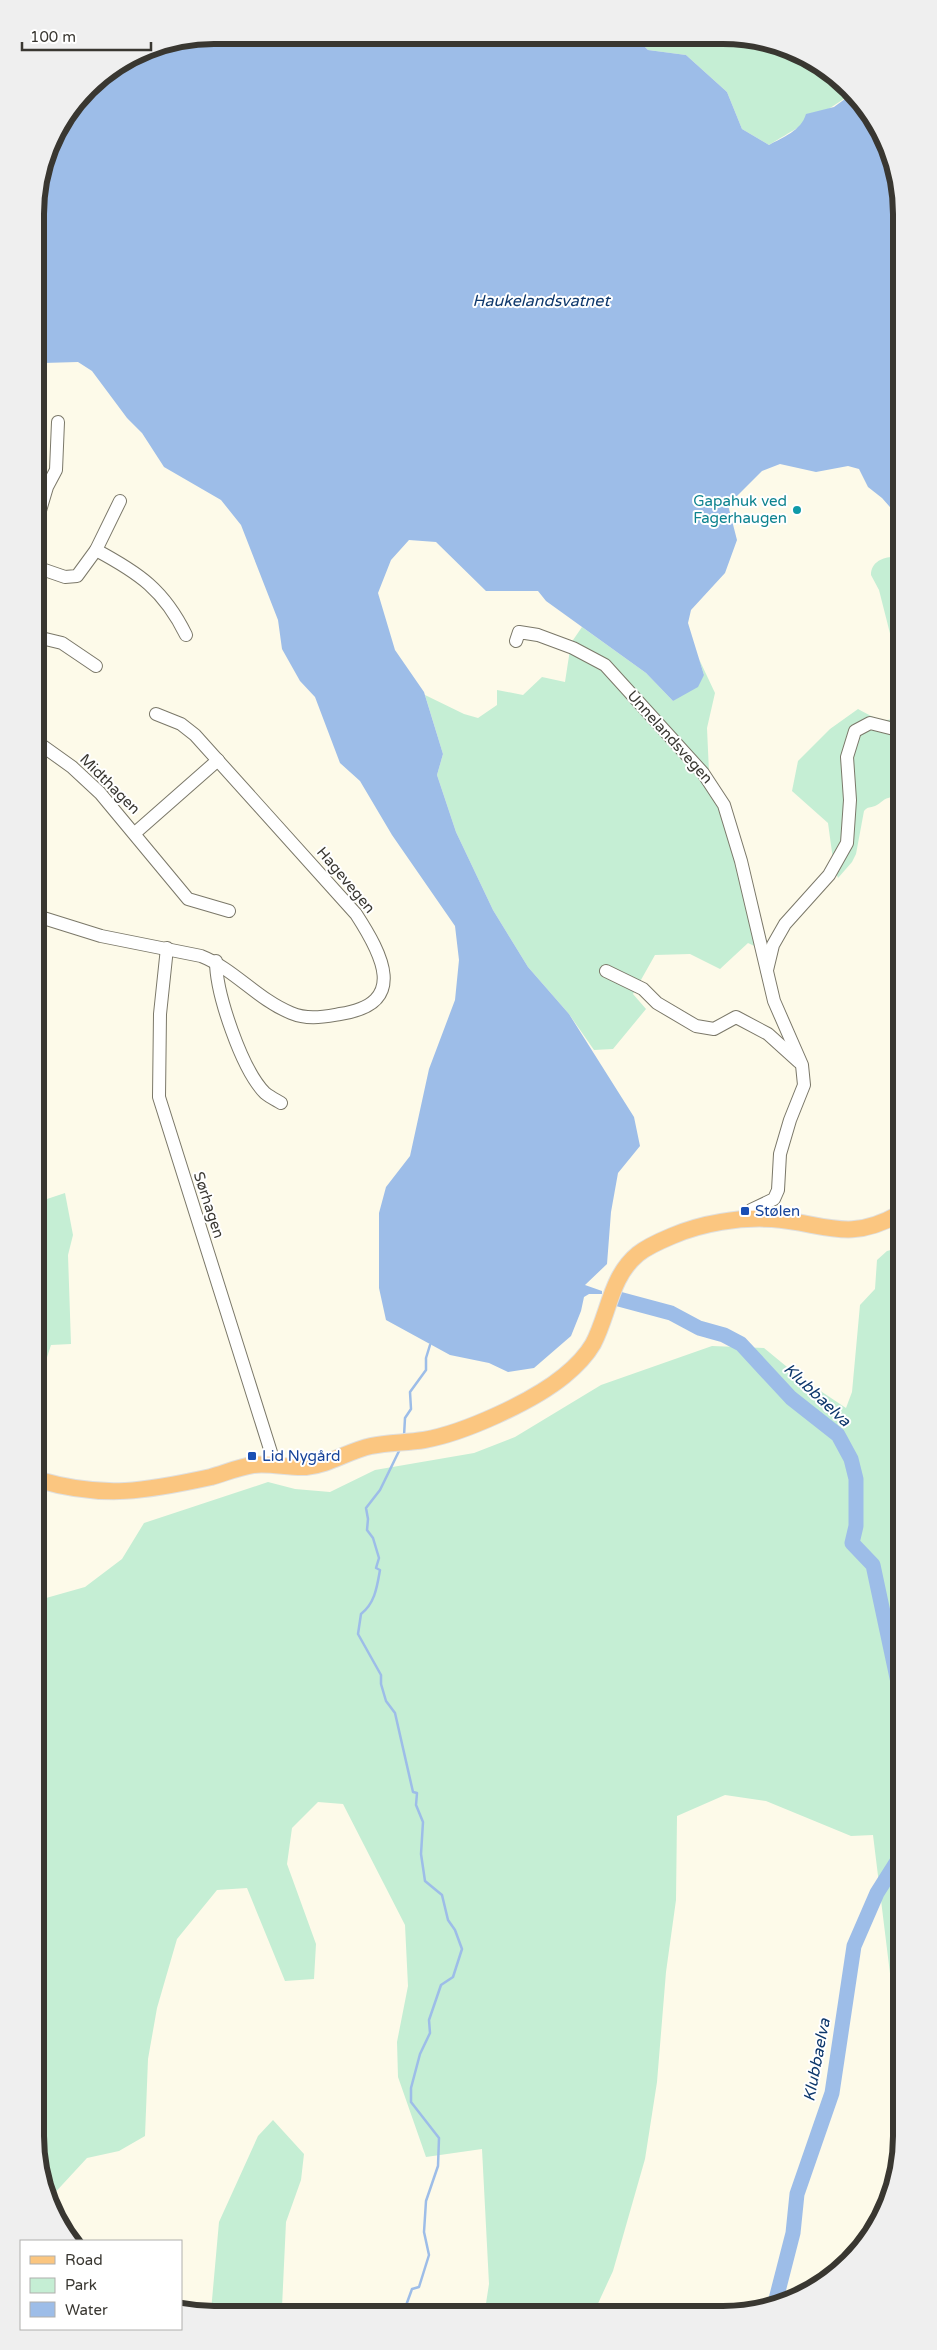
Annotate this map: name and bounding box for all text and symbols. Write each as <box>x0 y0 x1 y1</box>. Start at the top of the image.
scale bar <box>22 20 151 52</box>
text: 100 m <box>30 28 76 46</box>
water label: Haukelandsvatnet <box>472 291 611 311</box>
place label: Gapahuk ved Fagerhaugen <box>693 492 787 527</box>
marker: Gapahuk ved Fagerhaugen <box>791 504 803 516</box>
street label: Unnelandsvegen <box>623 687 717 787</box>
street label: Midthagen <box>76 750 144 818</box>
street label: Hagevegen <box>313 843 379 917</box>
street label: Sørhagen <box>190 1170 228 1240</box>
place label: Stølen <box>755 1202 800 1220</box>
marker: Stølen <box>739 1205 751 1217</box>
water label: Klubbaelva <box>779 1359 855 1432</box>
place label: Lid Nygård <box>262 1447 340 1465</box>
marker: Lid Nygård <box>246 1450 258 1462</box>
water label: Klubbaelva <box>799 2016 835 2103</box>
legend <box>20 2240 182 2330</box>
text: Road <box>65 2251 103 2269</box>
text: Park <box>65 2276 97 2294</box>
text: Water <box>65 2301 108 2319</box>

